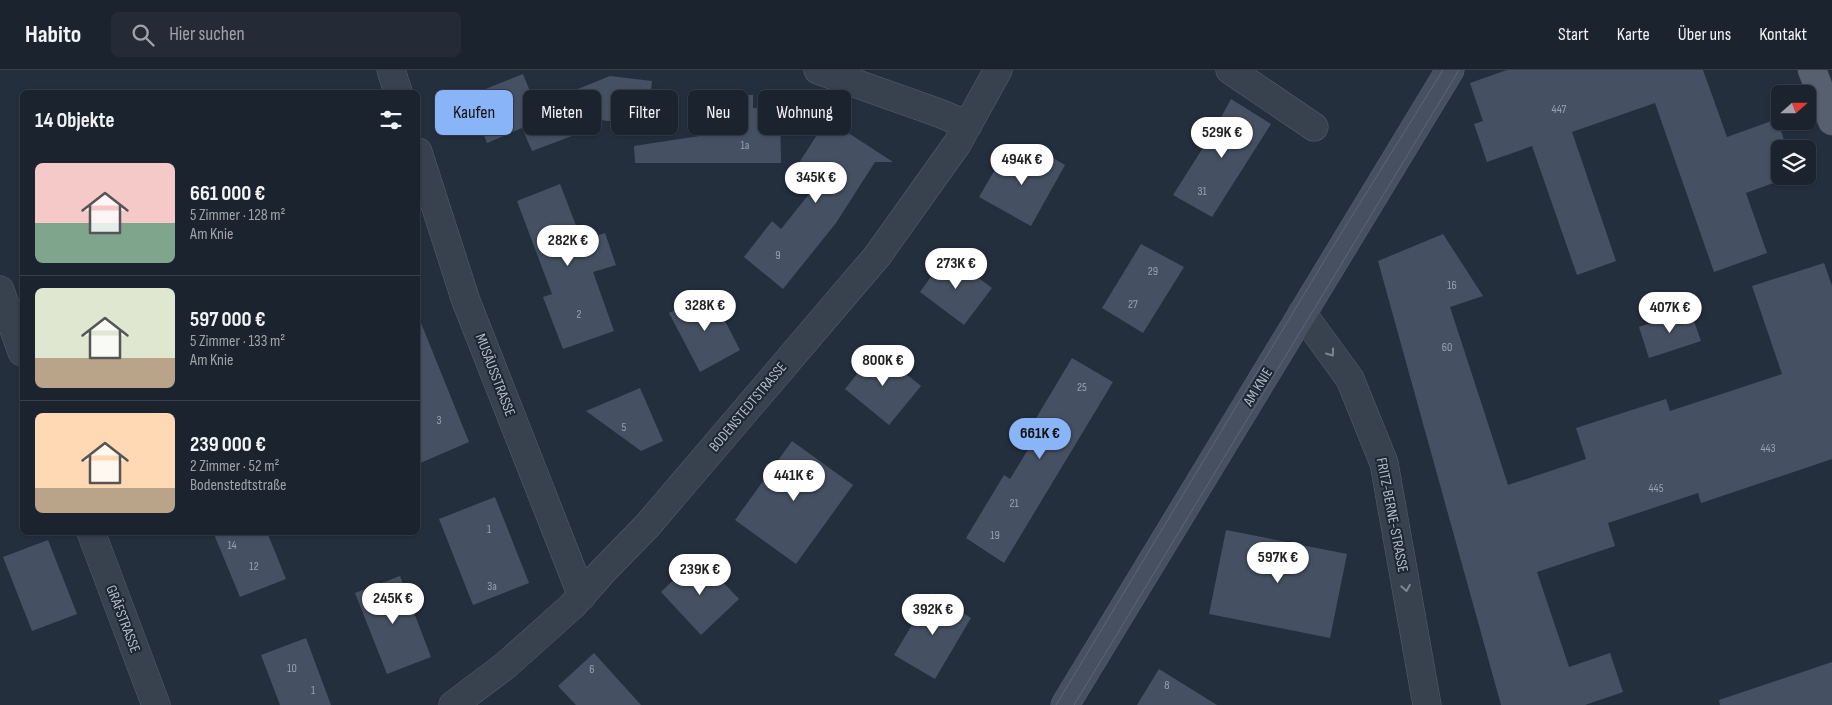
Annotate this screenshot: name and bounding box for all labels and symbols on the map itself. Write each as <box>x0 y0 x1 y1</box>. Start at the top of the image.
north arrow <box>1771 85 1816 130</box>
house number: 447 <box>1552 102 1567 117</box>
pin: 529K € <box>1181 116 1263 159</box>
house number: 1a <box>741 138 750 153</box>
pin: 494K € <box>981 144 1063 186</box>
pin: 345K € <box>775 162 857 204</box>
house number: 31 <box>1197 184 1207 199</box>
pin: 282K € <box>527 224 609 267</box>
house number: 9 <box>775 248 781 263</box>
pin: 273K € <box>915 248 997 290</box>
house number: 29 <box>1148 264 1158 279</box>
house number: 16 <box>1447 278 1457 293</box>
pin: 328K € <box>664 290 746 332</box>
pin: 407K € <box>1629 292 1711 334</box>
house number: 27 <box>1128 297 1138 312</box>
house number: 2 <box>577 307 582 322</box>
street label: MUSÄUSSTRASSE <box>471 331 519 419</box>
house number: 60 <box>1442 340 1452 355</box>
pin: 800K € <box>842 344 924 387</box>
one-way arrow <box>1325 347 1334 357</box>
street label: BODENSTEDTSTRASSE <box>705 358 791 456</box>
street label: AM KNIE <box>1238 364 1277 410</box>
house number: 25 <box>1077 380 1087 395</box>
house number: 3 <box>436 413 442 428</box>
pin: 661K € <box>999 418 1081 460</box>
house number: 5 <box>622 420 627 435</box>
house number: 443 <box>1760 441 1776 456</box>
street label: FRITZ-BERNE-STRASSE <box>1372 456 1412 574</box>
pin: 441K € <box>753 460 835 502</box>
house number: 445 <box>1649 481 1664 496</box>
house number: 21 <box>1009 496 1019 511</box>
house number: 1 <box>487 522 492 537</box>
house number: 19 <box>990 528 1000 543</box>
house number: 14 <box>227 538 237 553</box>
pin: 597K € <box>1237 542 1319 584</box>
pin: 239K € <box>659 554 741 596</box>
house number: 12 <box>249 559 259 574</box>
house number: 3a <box>487 579 497 594</box>
pin: 245K € <box>352 582 434 625</box>
street label: GRÄFSTRASSE <box>101 583 145 655</box>
one-way arrow <box>1401 584 1411 592</box>
pin: 392K € <box>892 594 974 636</box>
house number: 10 <box>287 661 297 676</box>
house number: 6 <box>589 662 595 677</box>
house number: 8 <box>1164 678 1170 693</box>
house number: 1 <box>311 683 316 698</box>

